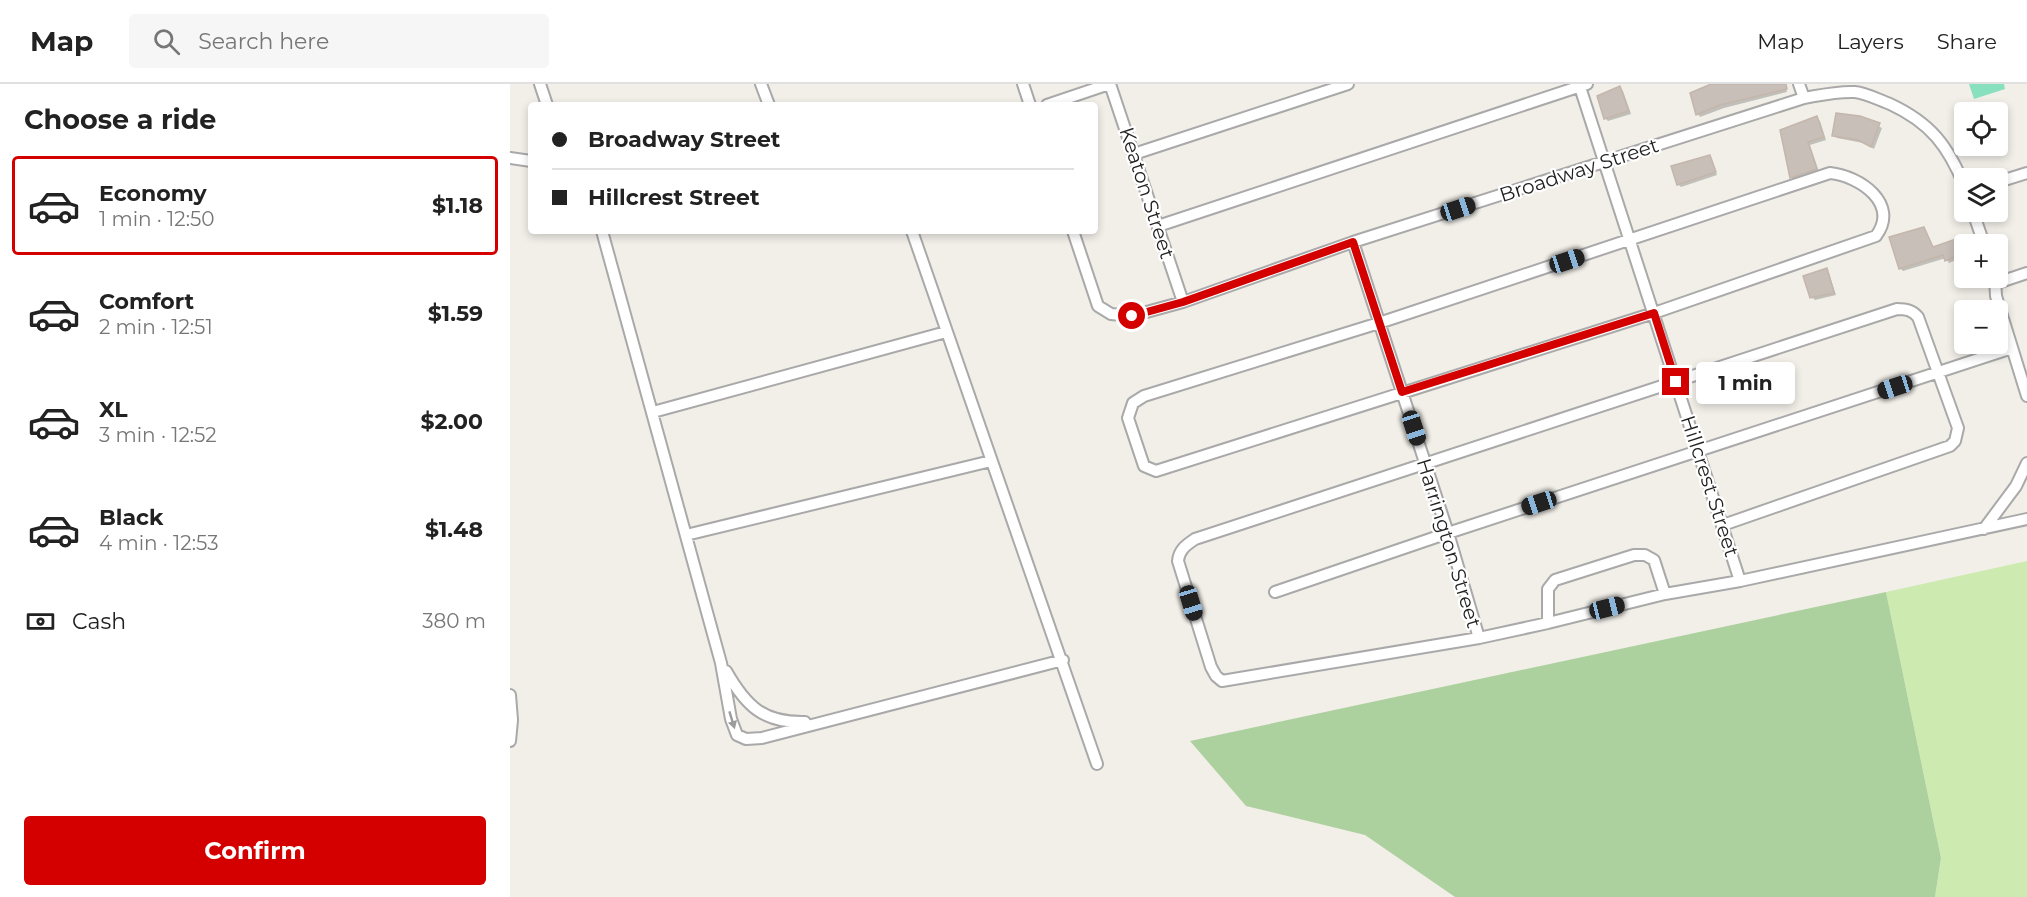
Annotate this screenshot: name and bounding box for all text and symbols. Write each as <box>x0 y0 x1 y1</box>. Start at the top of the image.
search box <box>129 14 549 68</box>
text: Map <box>30 24 93 58</box>
icon: search <box>150 25 183 58</box>
text: Search here <box>198 28 329 55</box>
text: Map <box>1757 29 1804 54</box>
text: Layers <box>1837 29 1904 54</box>
text: Share <box>1937 29 1997 54</box>
map controls <box>1954 102 2008 354</box>
button: locate <box>1954 102 2008 156</box>
text: Choose a ride <box>24 103 216 136</box>
street label: Keaton Street <box>1114 124 1180 262</box>
text: Broadway Street <box>588 126 780 153</box>
street label: Broadway Street <box>1496 133 1662 207</box>
button: layers <box>1954 168 2008 222</box>
icon: car <box>27 179 81 233</box>
text: Economy <box>99 180 207 207</box>
text: Hillcrest Street <box>588 184 760 211</box>
text: $1.18 <box>432 192 483 219</box>
car <box>1438 195 1478 223</box>
text: 1 min · 12:50 <box>99 207 214 231</box>
button: + <box>1954 234 2008 288</box>
car <box>1547 247 1587 275</box>
icon: car <box>27 287 81 341</box>
text: Comfort <box>99 288 194 315</box>
text: $1.59 <box>428 300 483 327</box>
button: − <box>1954 300 2008 354</box>
route start <box>1118 302 1145 329</box>
text: 2 min · 12:51 <box>99 315 213 339</box>
callout: 1 min <box>1697 361 1796 403</box>
route end <box>1662 368 1689 395</box>
text: 1 min <box>1718 371 1773 395</box>
car <box>1875 373 1915 401</box>
icon: car <box>27 395 81 449</box>
text: XL <box>99 396 128 423</box>
text: $2.00 <box>420 408 483 435</box>
car <box>1400 408 1428 448</box>
street label: Hillcrest Street <box>1676 412 1744 560</box>
text: 3 min · 12:52 <box>99 423 217 447</box>
street label: Harrington Street <box>1412 455 1486 631</box>
car <box>1519 489 1559 517</box>
icon: car <box>27 503 81 557</box>
text: Black <box>99 504 163 531</box>
text: $1.48 <box>425 516 483 543</box>
text: 4 min · 12:53 <box>99 531 218 555</box>
car <box>1177 583 1205 623</box>
car <box>1587 595 1627 621</box>
icon: cash <box>24 605 57 638</box>
text: Cash <box>72 608 126 635</box>
text: 380 m <box>422 609 486 633</box>
one-way arrow <box>728 711 737 729</box>
button: Confirm <box>24 816 486 885</box>

